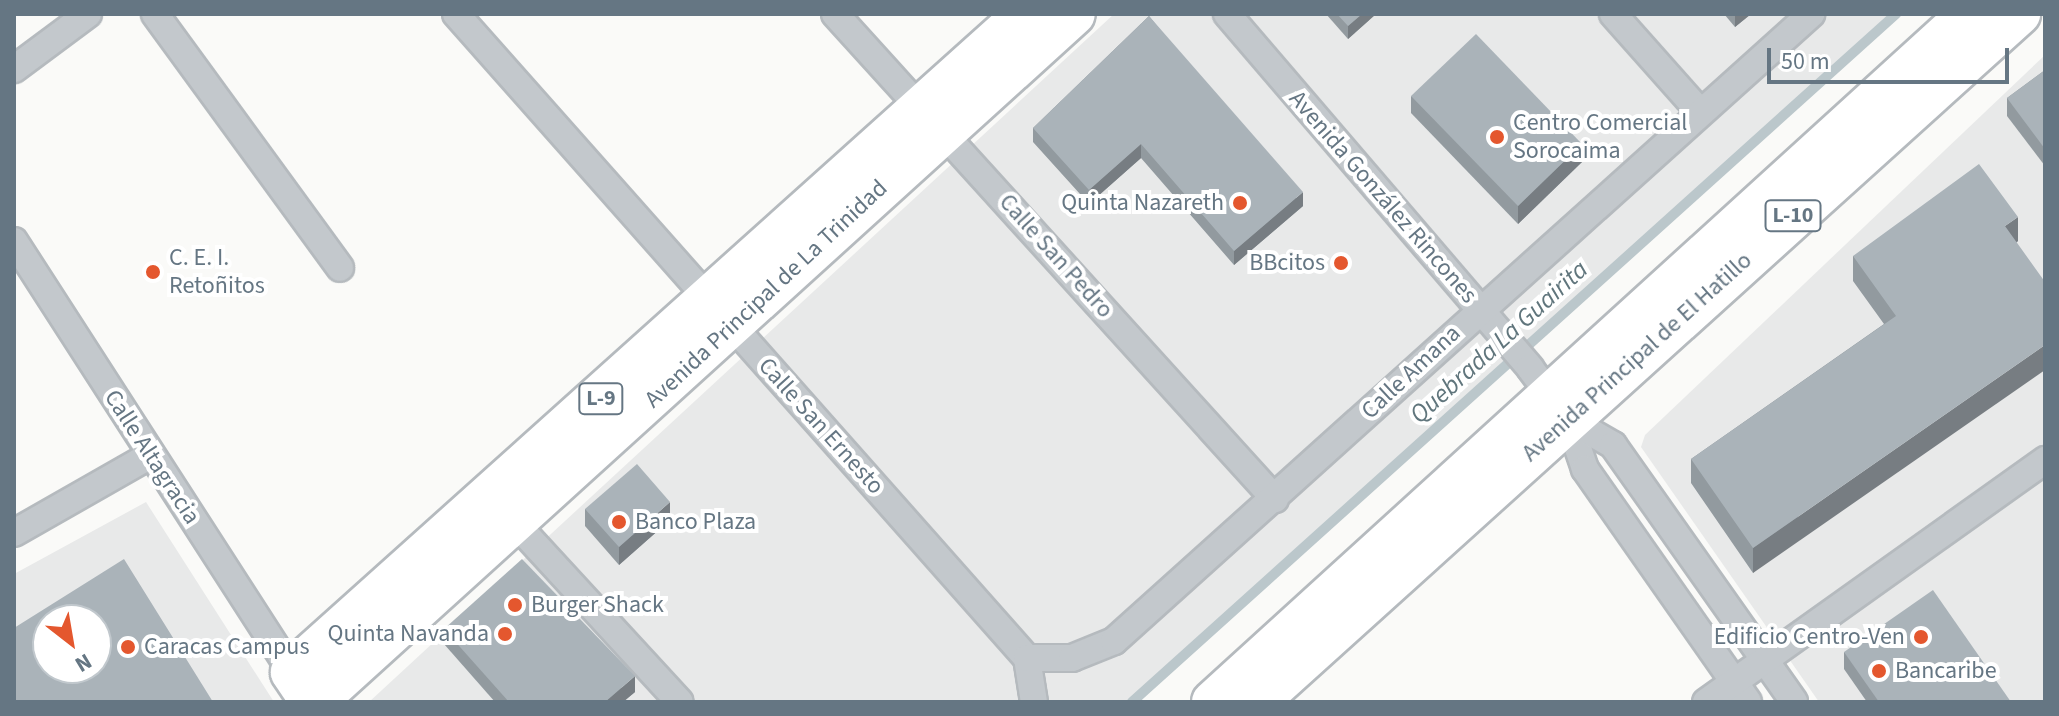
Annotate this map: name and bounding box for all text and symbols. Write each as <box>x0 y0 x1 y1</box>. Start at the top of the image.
scale bar <box>1771 32 2013 82</box>
text: 50 m <box>1781 44 1830 79</box>
street label: Avenida González Rincones <box>1283 85 1483 309</box>
place label: Centro Comercial Sorocaima <box>1513 109 1687 165</box>
marker: Centro Comercial Sorocaima <box>1488 128 1506 146</box>
street label: Avenida Principal de La Trinidad <box>639 174 893 414</box>
street label: Calle San Pedro <box>993 188 1119 324</box>
place label: Quinta Nazareth <box>1061 189 1224 217</box>
marker: Quinta Nazareth <box>1231 194 1249 212</box>
road number: L-10 <box>1763 198 1823 234</box>
place label: C. E. I. Retoñitos <box>169 244 265 300</box>
street label: Avenida Principal de El Hatillo <box>1516 246 1758 468</box>
place label: BBcitos <box>1249 249 1325 277</box>
marker: BBcitos <box>1332 254 1350 272</box>
water label: Quebrada La Guairita <box>1403 254 1595 430</box>
marker: C. E. I. Retoñitos <box>144 263 162 281</box>
street label: Calle Amana <box>1355 319 1467 425</box>
street label: Calle San Ernesto <box>752 352 890 500</box>
road number: L-9 <box>577 381 625 417</box>
street label: Calle Altagracia <box>98 384 206 530</box>
place label: Banco Plaza <box>635 508 756 536</box>
marker: Banco Plaza <box>610 513 628 531</box>
place label: Burger Shack <box>531 591 664 619</box>
marker: Burger Shack <box>506 596 524 614</box>
north arrow <box>32 604 112 684</box>
place label: Quinta Navanda <box>327 620 489 648</box>
place label: Edificio Centro-Ven <box>1714 623 1905 651</box>
marker: Quinta Navanda <box>496 625 514 643</box>
marker: Edificio Centro-Ven <box>1912 628 1930 646</box>
place label: Caracas Campus <box>144 633 309 661</box>
marker: Caracas Campus <box>119 638 137 656</box>
text: N <box>69 645 98 680</box>
place label: Bancaribe <box>1895 657 1997 685</box>
marker: Bancaribe <box>1870 662 1888 680</box>

